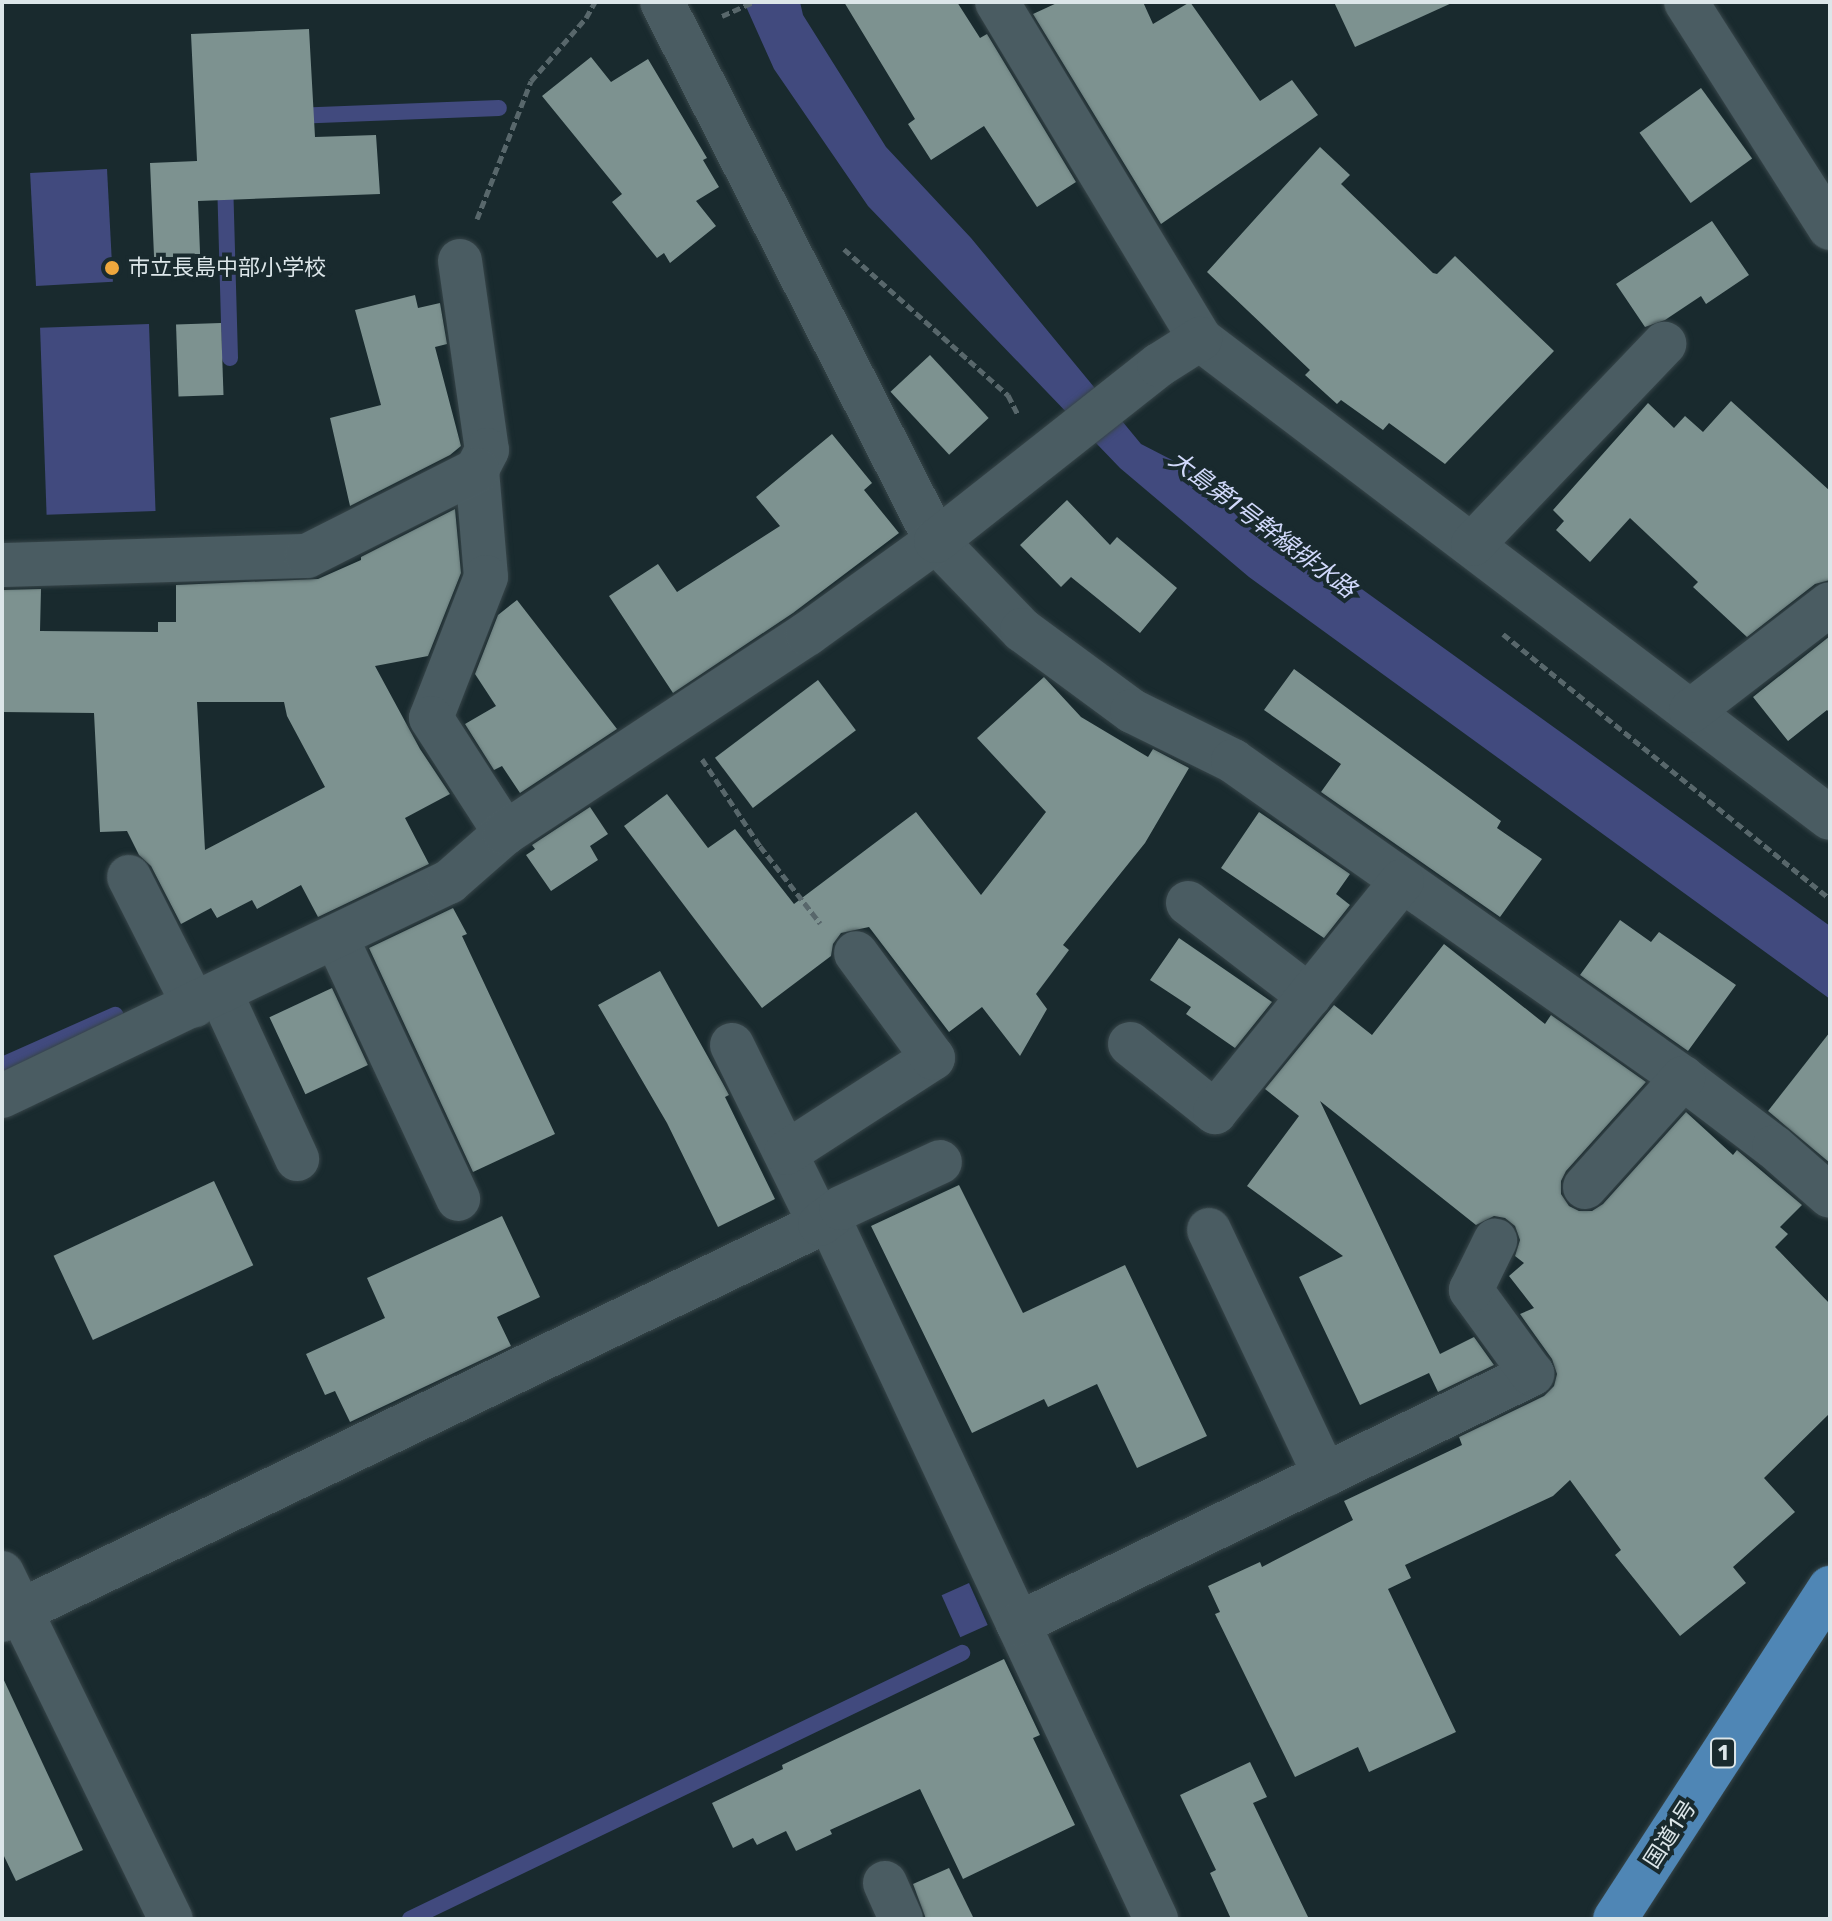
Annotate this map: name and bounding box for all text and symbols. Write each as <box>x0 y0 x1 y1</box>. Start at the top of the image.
place label: 市立長島中部小学校 <box>128 255 326 281</box>
marker: 市立長島中部小学校 <box>103 259 121 277</box>
water label: 大島第1号幹線排水路 <box>1163 445 1361 605</box>
road number: 1 <box>1709 1737 1737 1769</box>
street label: 国道1号 <box>1638 1795 1702 1873</box>

